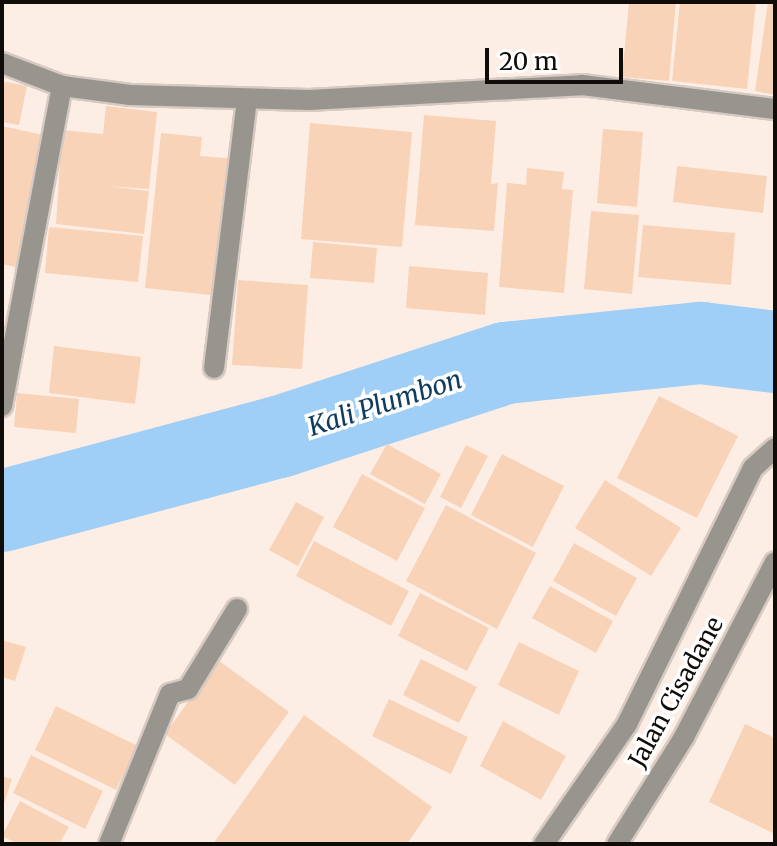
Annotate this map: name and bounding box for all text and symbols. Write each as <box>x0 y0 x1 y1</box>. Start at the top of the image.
scale bar <box>489 32 627 82</box>
text: 20 m <box>499 46 558 77</box>
water label: Kali Plumbon <box>304 363 466 443</box>
street label: Jalan Cisadane <box>623 612 729 772</box>

